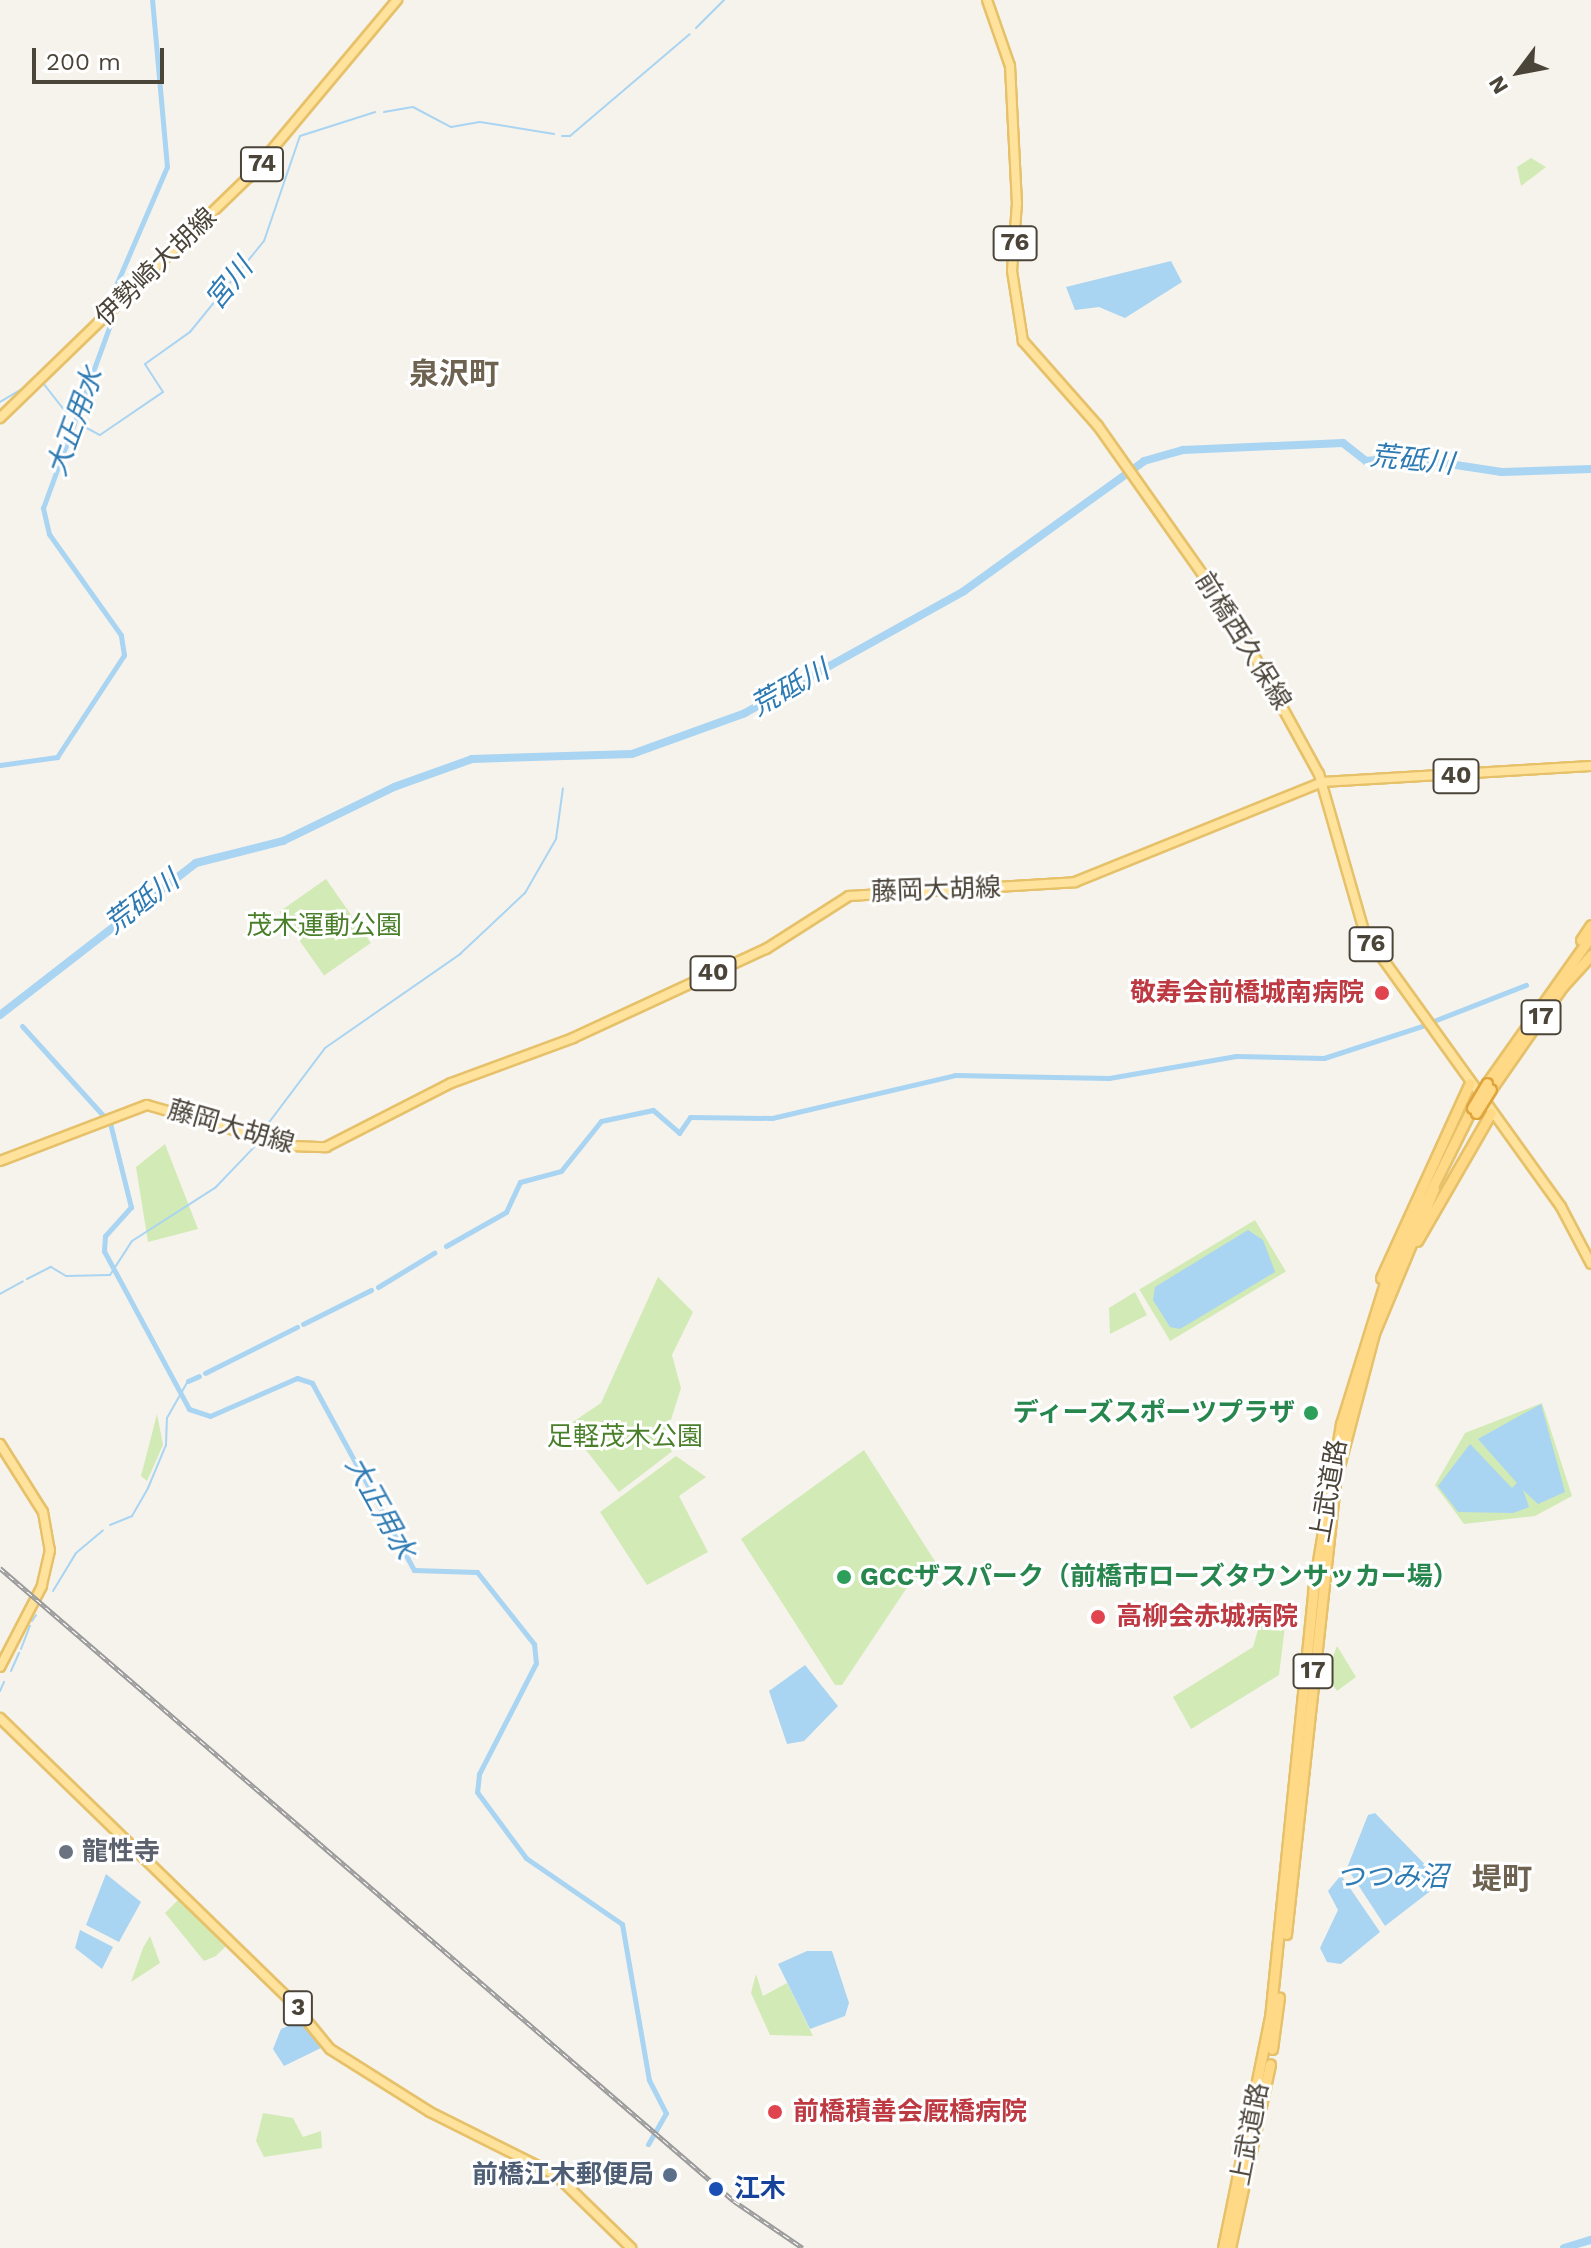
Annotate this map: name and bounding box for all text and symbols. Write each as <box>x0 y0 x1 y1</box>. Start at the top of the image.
scale bar <box>36 32 168 82</box>
north arrow <box>1479 32 1559 112</box>
text: 200 m <box>46 48 121 76</box>
text: N <box>1483 71 1513 99</box>
road number: 74 <box>238 144 286 184</box>
street label: 伊勢崎大胡線 <box>89 202 223 332</box>
road number: 76 <box>991 223 1039 263</box>
water label: 宮川 <box>198 252 260 316</box>
district label: 泉沢町 <box>409 356 499 392</box>
water label: 大正用水 <box>40 364 110 480</box>
water label: 荒砥川 <box>1368 439 1456 481</box>
street label: 前橋西久保線 <box>1188 567 1298 715</box>
water label: 荒砥川 <box>745 653 835 723</box>
road number: 40 <box>1432 756 1480 796</box>
water label: 荒砥川 <box>98 863 186 941</box>
street label: 藤岡大胡線 <box>870 872 1002 908</box>
park label: 茂木運動公園 <box>246 910 402 942</box>
road number: 76 <box>1347 924 1395 964</box>
road number: 40 <box>689 953 737 993</box>
place label: 敬寿会前橋城南病院 <box>1130 977 1364 1009</box>
marker: 敬寿会前橋城南病院 <box>1371 982 1393 1004</box>
road number: 17 <box>1519 997 1563 1037</box>
street label: 藤岡大胡線 <box>164 1094 298 1160</box>
place label: ディーズスポーツプラザ <box>1009 1397 1295 1429</box>
marker: ディーズスポーツプラザ <box>1302 1404 1320 1422</box>
park label: 足軽茂木公園 <box>547 1421 703 1453</box>
street label: 上武道路 <box>1305 1437 1353 1545</box>
water label: 大正用水 <box>338 1451 422 1565</box>
place label: GCCザスパーク（前橋市ローズタウンサッカー場） <box>860 1561 1460 1593</box>
marker: GCCザスパーク（前橋市ローズタウンサッカー場） <box>835 1568 853 1586</box>
place label: 高柳会赤城病院 <box>1116 1601 1298 1633</box>
marker: 高柳会赤城病院 <box>1087 1606 1109 1628</box>
road number: 17 <box>1291 1651 1335 1691</box>
place label: 龍性寺 <box>82 1836 160 1868</box>
marker: 龍性寺 <box>57 1843 75 1861</box>
water label: つつみ沼 <box>1336 1860 1448 1894</box>
district label: 堤町 <box>1472 1861 1532 1897</box>
road number: 3 <box>282 1988 314 2028</box>
street label: 上武道路 <box>1225 2080 1275 2188</box>
place label: 前橋積善会厩橋病院 <box>793 2096 1027 2128</box>
marker: 前橋積善会厩橋病院 <box>764 2101 786 2123</box>
place label: 前橋江木郵便局 <box>472 2159 654 2191</box>
marker: 前橋江木郵便局 <box>661 2166 679 2184</box>
place label: 江木 <box>734 2173 786 2205</box>
marker: 江木 <box>705 2178 727 2200</box>

